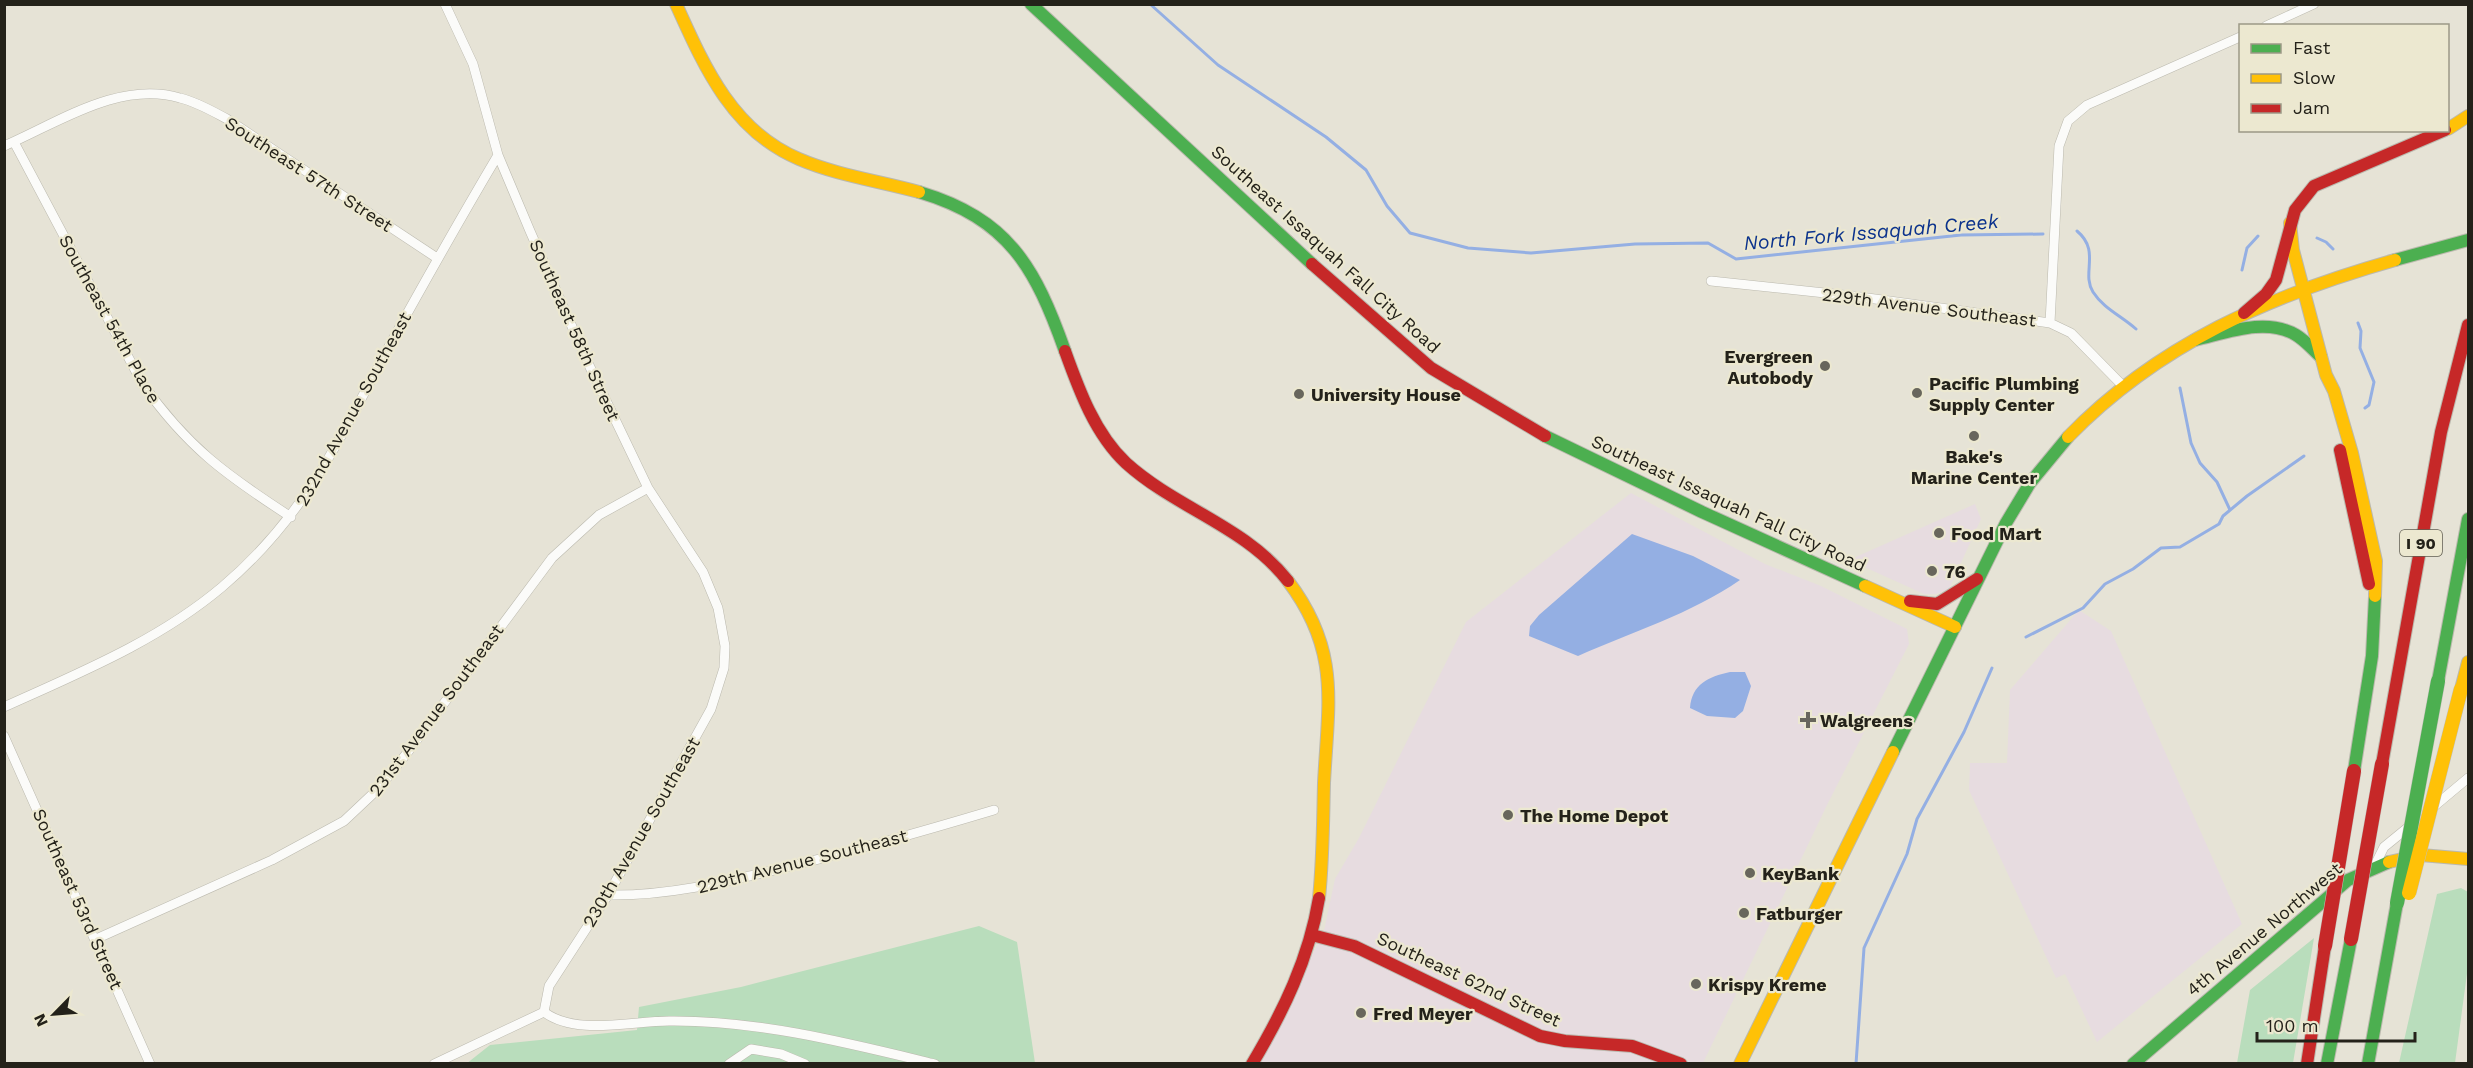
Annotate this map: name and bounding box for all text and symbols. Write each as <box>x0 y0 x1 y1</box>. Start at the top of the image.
legend <box>2239 24 2449 132</box>
text: Fast <box>2293 37 2331 58</box>
text: Slow <box>2293 67 2336 88</box>
text: Jam <box>2293 97 2330 118</box>
street label: Southeast 57th Street <box>221 112 397 236</box>
street label: Southeast Issaquah Fall City Road <box>1207 141 1445 357</box>
water label: North Fork Issaquah Creek <box>1743 209 2001 255</box>
street label: Southeast 54th Place <box>55 231 165 407</box>
street label: Southeast 58th Street <box>525 236 625 424</box>
street label: 229th Avenue Southeast <box>1821 283 2038 331</box>
street label: 232nd Avenue Southeast <box>291 308 415 510</box>
place label: Evergreen Autobody <box>1724 346 1814 388</box>
marker: Evergreen Autobody <box>1818 359 1832 373</box>
place label: Pacific Plumbing Supply Center <box>1929 373 2080 415</box>
place label: University House <box>1311 384 1461 405</box>
marker: Pacific Plumbing Supply Center <box>1910 386 1924 400</box>
marker: University House <box>1292 387 1306 401</box>
marker: Bake's Marine Center <box>1967 429 1981 443</box>
street label: Southeast Issaquah Fall City Road <box>1588 430 1870 576</box>
place label: Bake's Marine Center <box>1911 446 2037 488</box>
place label: Food Mart <box>1951 523 2041 544</box>
marker: Food Mart <box>1932 526 1946 540</box>
road number: I 90 <box>2400 530 2442 556</box>
place label: 76 <box>1944 561 1966 582</box>
marker: 76 <box>1925 564 1939 578</box>
street label: 231st Avenue Southeast <box>364 619 508 800</box>
place label: Walgreens <box>1820 710 1913 731</box>
marker: Walgreens <box>1801 713 1815 727</box>
street label: 230th Avenue Southeast <box>578 733 704 931</box>
street label: Southeast 53rd Street <box>29 805 128 993</box>
place label: The Home Depot <box>1520 805 1668 826</box>
marker: The Home Depot <box>1501 808 1515 822</box>
street label: 229th Avenue Southeast <box>695 825 910 897</box>
street label: 4th Avenue Northwest <box>2182 858 2346 1000</box>
place label: KeyBank <box>1762 863 1840 884</box>
marker: KeyBank <box>1743 866 1757 880</box>
place label: Fatburger <box>1756 903 1843 924</box>
marker: Fatburger <box>1737 906 1751 920</box>
street label: Southeast 62nd Street <box>1374 927 1565 1031</box>
place label: Krispy Kreme <box>1708 974 1827 995</box>
marker: Krispy Kreme <box>1689 977 1703 991</box>
north arrow <box>24 984 84 1044</box>
place label: Fred Meyer <box>1373 1003 1473 1024</box>
scale bar <box>2257 1005 2414 1043</box>
marker: Fred Meyer <box>1354 1006 1368 1020</box>
text: N <box>30 1011 52 1030</box>
text: 100 m <box>2266 1015 2319 1036</box>

